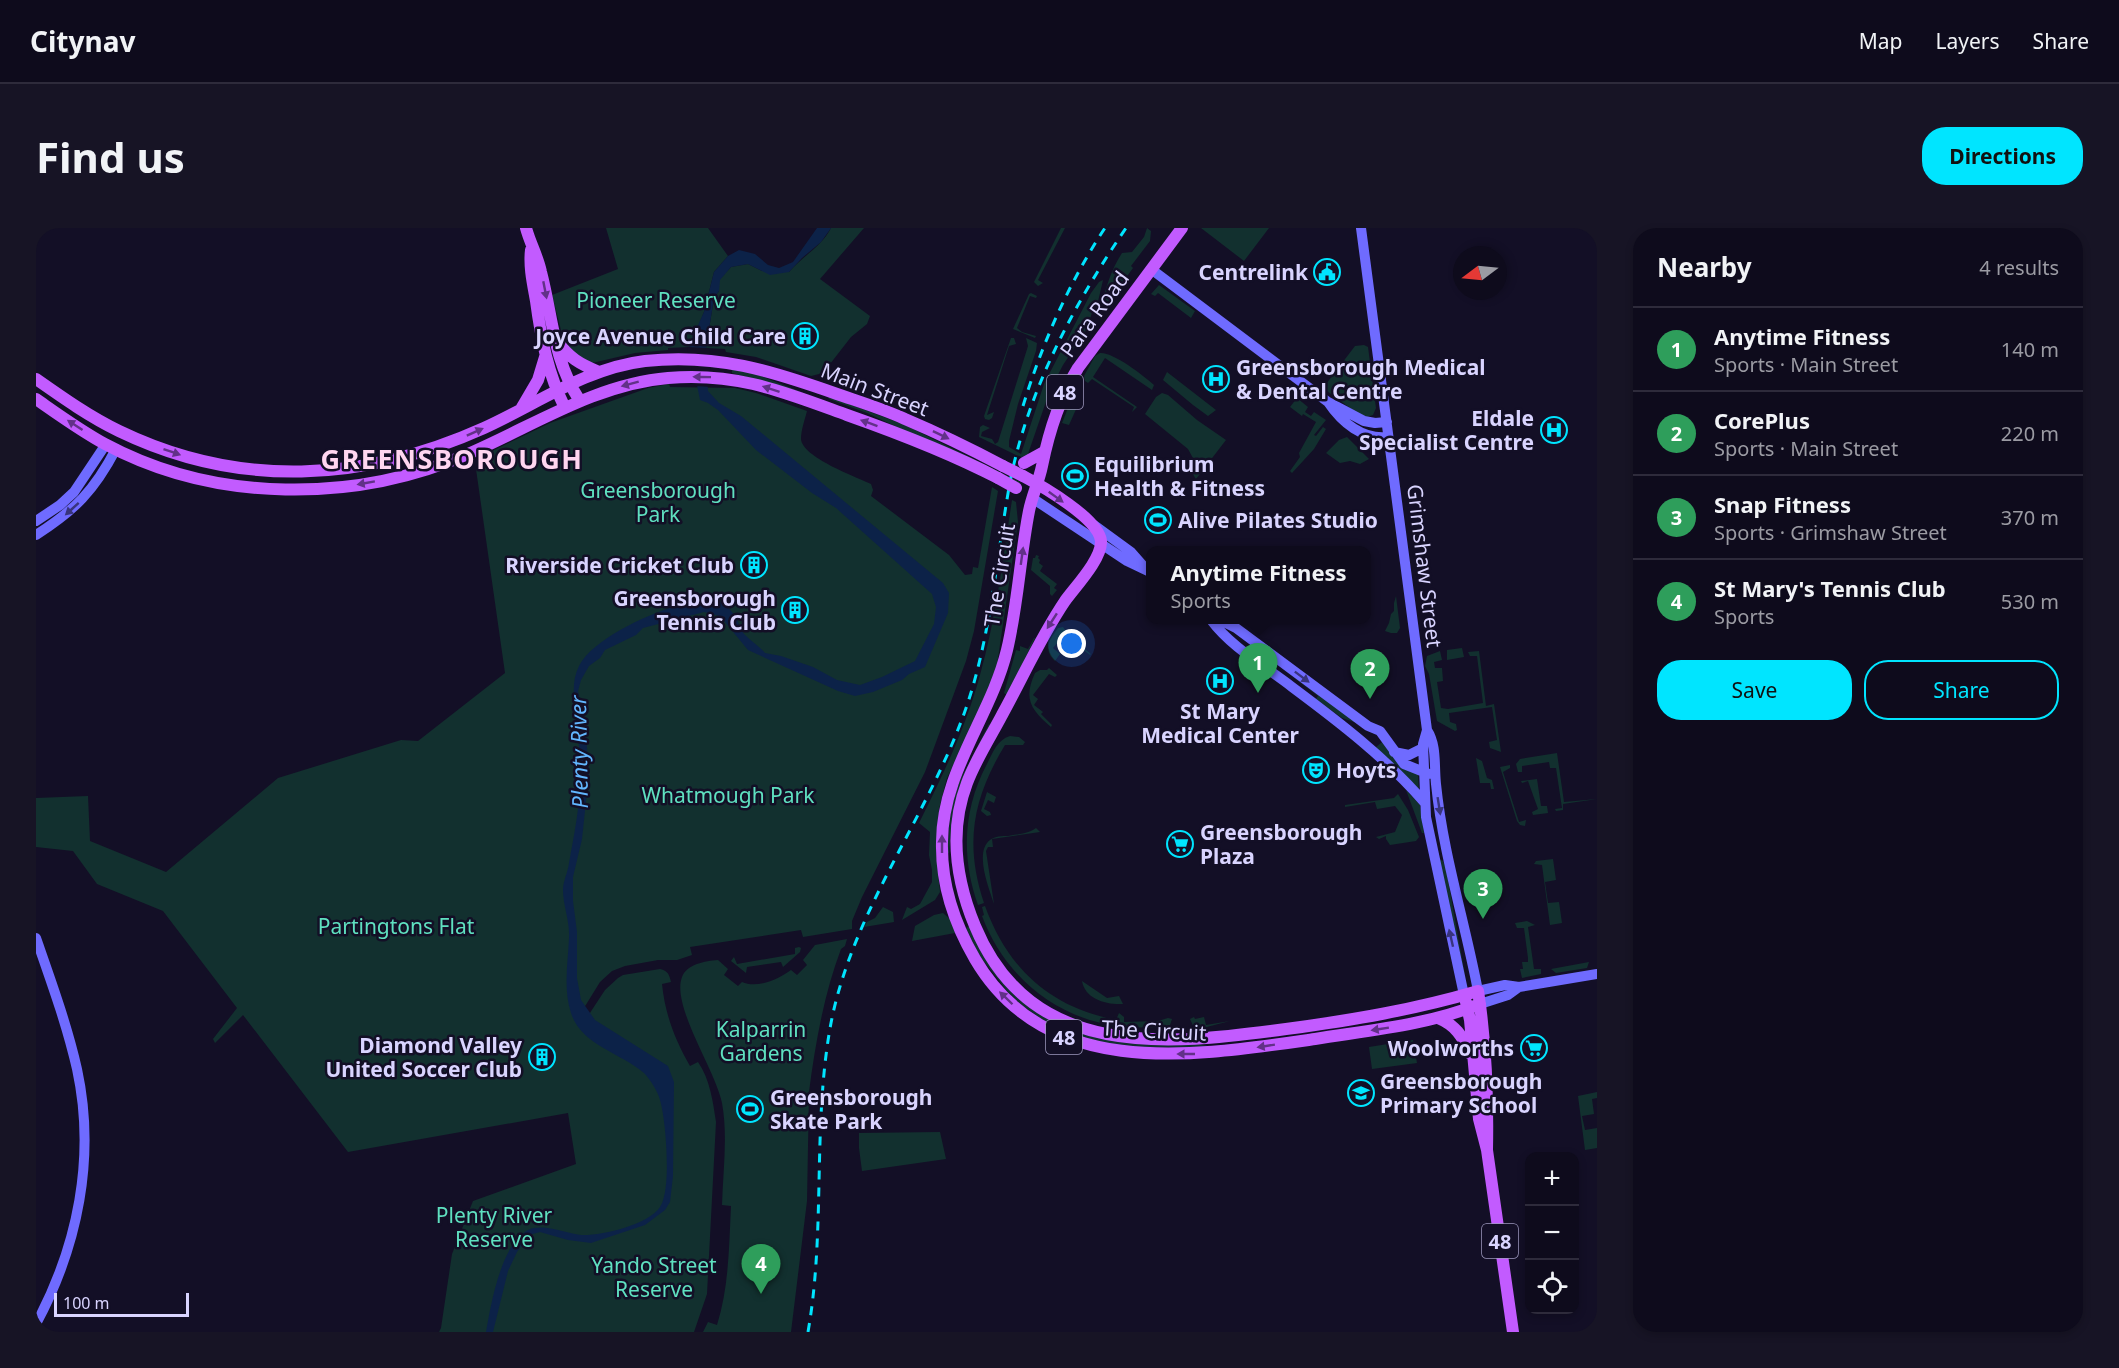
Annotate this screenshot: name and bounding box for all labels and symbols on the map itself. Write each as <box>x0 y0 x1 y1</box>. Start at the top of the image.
north arrow <box>1453 246 1507 300</box>
public building icon: Centrelink <box>1312 257 1342 287</box>
place label: Centrelink <box>1199 258 1309 286</box>
street label: Para Road <box>1053 265 1135 363</box>
one-way arrow <box>541 281 550 300</box>
park label: Pioneer Reserve <box>576 286 736 314</box>
building icon: Joyce Avenue Child Care <box>790 321 820 351</box>
place label: Joyce Avenue Child Care <box>533 322 786 350</box>
place label: Greensborough Medical & Dental Centre <box>1236 353 1486 405</box>
street label: Main Street <box>817 356 933 423</box>
hospital icon: Greensborough Medical & Dental Centre <box>1201 364 1231 394</box>
one-way arrow <box>693 372 712 382</box>
road number: 48 <box>1047 375 1083 409</box>
one-way arrow <box>621 380 639 389</box>
one-way arrow <box>762 383 780 393</box>
place label: Eldale Specialist Centre <box>1359 404 1534 456</box>
hospital icon: Eldale Specialist Centre <box>1539 415 1569 445</box>
one-way arrow <box>859 417 877 427</box>
one-way arrow <box>67 420 83 431</box>
one-way arrow <box>467 427 484 436</box>
one-way arrow <box>933 431 950 440</box>
district label: GREENSBOROUGH <box>321 440 583 477</box>
one-way arrow <box>163 448 181 457</box>
place label: Equilibrium Health & Fitness <box>1094 450 1265 502</box>
sports icon: Equilibrium Health & Fitness <box>1060 461 1090 491</box>
park label: Greensborough Park <box>580 476 736 528</box>
one-way arrow <box>357 479 376 488</box>
street label: Grimshaw Street <box>1401 483 1449 650</box>
one-way arrow <box>1048 490 1063 502</box>
one-way arrow <box>65 502 80 516</box>
sports icon: Alive Pilates Studio <box>1143 505 1173 535</box>
place label: Alive Pilates Studio <box>1178 506 1378 534</box>
street label: The Circuit <box>977 521 1021 629</box>
one-way arrow <box>1018 547 1027 566</box>
building icon: Riverside Cricket Club <box>739 550 769 580</box>
place label: Riverside Cricket Club <box>505 551 734 579</box>
place label: Greensborough Tennis Club <box>614 584 776 636</box>
building icon: Greensborough Tennis Club <box>780 595 810 625</box>
one-way arrow <box>1046 613 1058 629</box>
your location <box>1057 629 1086 658</box>
pin: 1 <box>1238 644 1278 693</box>
pin: 2 <box>1350 650 1390 699</box>
hospital icon: St Mary Medical Center <box>1205 666 1235 696</box>
one-way arrow <box>1294 671 1309 683</box>
water label: Plenty River <box>562 694 594 809</box>
place label: St Mary Medical Center <box>1141 697 1299 749</box>
theatre icon: Hoyts <box>1301 755 1331 785</box>
place label: Hoyts <box>1336 756 1396 784</box>
park label: Whatmough Park <box>642 781 815 809</box>
one-way arrow <box>1434 796 1443 815</box>
place label: Greensborough Plaza <box>1200 818 1363 870</box>
supermarket icon: Greensborough Plaza <box>1165 829 1195 859</box>
one-way arrow <box>937 834 947 853</box>
pin: 3 <box>1464 870 1502 919</box>
park label: Partingtons Flat <box>318 912 475 940</box>
one-way arrow <box>1445 929 1455 947</box>
one-way arrow <box>999 991 1013 1005</box>
street label: The Circuit <box>1101 1013 1208 1047</box>
park label: Kalparrin Gardens <box>716 1015 806 1067</box>
road number: 48 <box>1046 1020 1082 1054</box>
one-way arrow <box>1371 1025 1390 1034</box>
place label: Diamond Valley United Soccer Club <box>325 1031 522 1083</box>
supermarket icon: Woolworths <box>1519 1033 1549 1063</box>
place label: Woolworths <box>1388 1034 1514 1062</box>
building icon: Diamond Valley United Soccer Club <box>527 1042 557 1072</box>
one-way arrow <box>1257 1042 1276 1051</box>
one-way arrow <box>1176 1049 1195 1059</box>
place label: Greensborough Primary School <box>1380 1067 1543 1119</box>
school or university icon: Greensborough Primary School <box>1346 1078 1376 1108</box>
place label: Greensborough Skate Park <box>770 1083 933 1135</box>
sports icon: Greensborough Skate Park <box>735 1094 765 1124</box>
park label: Plenty River Reserve <box>436 1201 553 1253</box>
road number: 48 <box>1482 1224 1518 1258</box>
pin: 4 <box>742 1244 780 1294</box>
park label: Yando Street Reserve <box>591 1251 717 1303</box>
scale bar <box>54 1290 189 1318</box>

